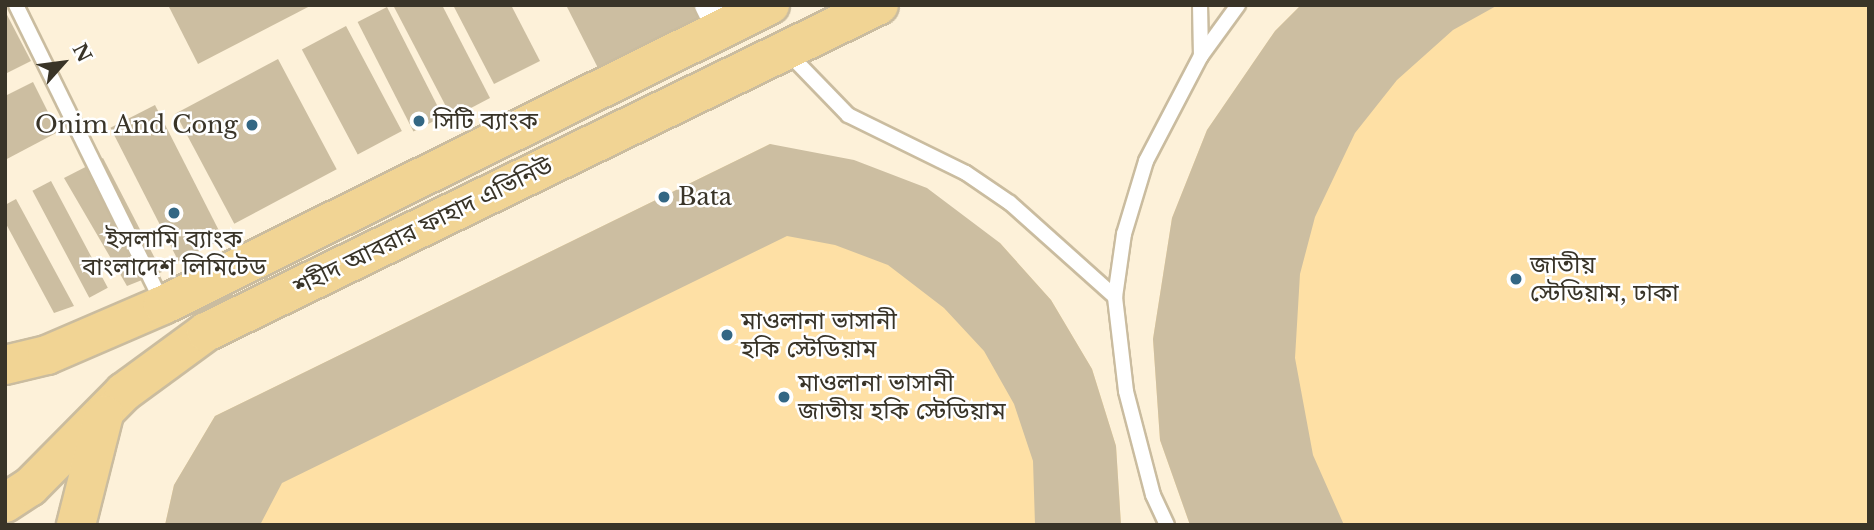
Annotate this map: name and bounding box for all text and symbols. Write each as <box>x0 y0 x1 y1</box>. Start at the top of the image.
north arrow <box>28 28 98 98</box>
text: N <box>68 40 96 66</box>
place label: সিটি ব্যাংক <box>433 107 538 135</box>
place label: Onim And Cong <box>34 111 238 139</box>
marker: সিটি ব্যাংক <box>411 113 427 129</box>
marker: Onim And Cong <box>244 117 260 133</box>
street label: শহীদ আবরার ফাহাদ এভিনিউ <box>289 151 557 301</box>
place label: Bata <box>678 183 732 211</box>
marker: Bata <box>656 189 672 205</box>
marker: ইসলামি ব্যাংক বাংলাদেশ লিমিটেড <box>166 205 182 221</box>
place label: ইসলামি ব্যাংক বাংলাদেশ লিমিটেড <box>82 225 266 281</box>
place label: জাতীয় স্টেডিয়াম, ঢাকা <box>1530 251 1679 307</box>
marker: জাতীয় স্টেডিয়াম, ঢাকা <box>1508 271 1524 287</box>
place label: মাওলানা ভাসানী হকি স্টেডিয়াম <box>741 307 897 363</box>
marker: মাওলানা ভাসানী হকি স্টেডিয়াম <box>719 327 735 343</box>
place label: মাওলানা ভাসানী জাতীয় হকি স্টেডিয়াম <box>798 369 1006 425</box>
marker: মাওলানা ভাসানী জাতীয় হকি স্টেডিয়াম <box>776 389 792 405</box>

